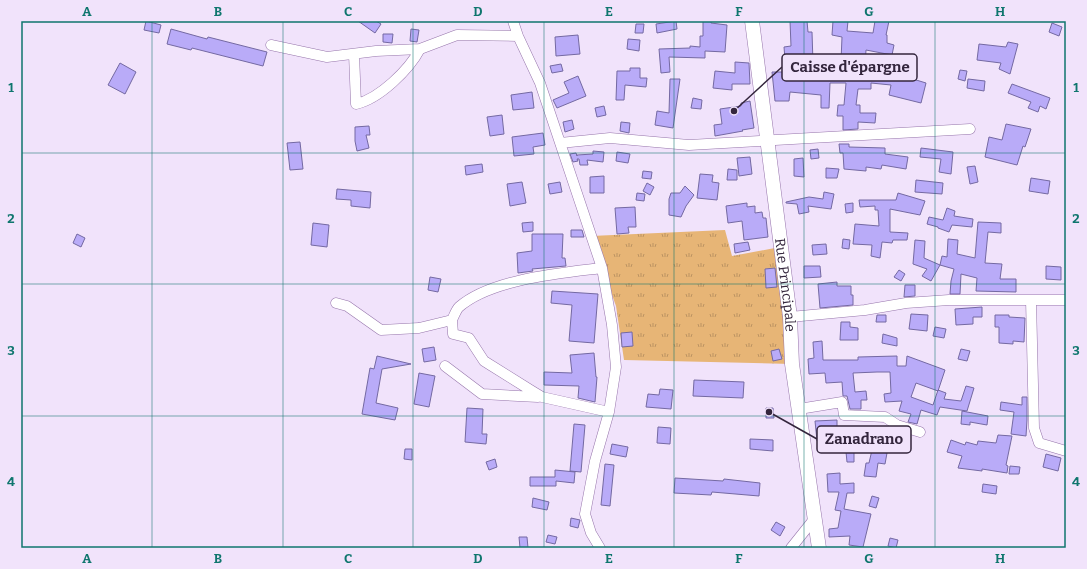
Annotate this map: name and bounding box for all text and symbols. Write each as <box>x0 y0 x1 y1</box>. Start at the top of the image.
text: A <box>82 4 92 19</box>
text: B <box>214 4 222 19</box>
text: C <box>344 4 352 19</box>
text: D <box>473 4 483 19</box>
text: E <box>605 4 613 19</box>
text: F <box>735 4 743 19</box>
text: G <box>864 4 874 19</box>
text: H <box>995 4 1005 19</box>
callout: Caisse d'épargne <box>782 54 917 81</box>
text: Caisse d'épargne <box>790 58 910 76</box>
text: 1 <box>8 80 14 95</box>
text: 1 <box>1073 80 1079 95</box>
text: 2 <box>7 211 15 226</box>
text: 2 <box>1072 211 1080 226</box>
street label: Rue Principale <box>771 237 799 332</box>
text: 3 <box>7 343 15 358</box>
text: 3 <box>1072 343 1080 358</box>
callout: Zanadrano <box>817 426 911 453</box>
text: Zanadrano <box>825 430 903 448</box>
text: 4 <box>7 474 15 489</box>
text: 4 <box>1072 474 1080 489</box>
text: A <box>82 551 92 566</box>
text: B <box>214 551 222 566</box>
text: C <box>344 551 352 566</box>
text: D <box>473 551 483 566</box>
text: E <box>605 551 613 566</box>
text: F <box>735 551 743 566</box>
text: G <box>864 551 874 566</box>
text: H <box>995 551 1005 566</box>

